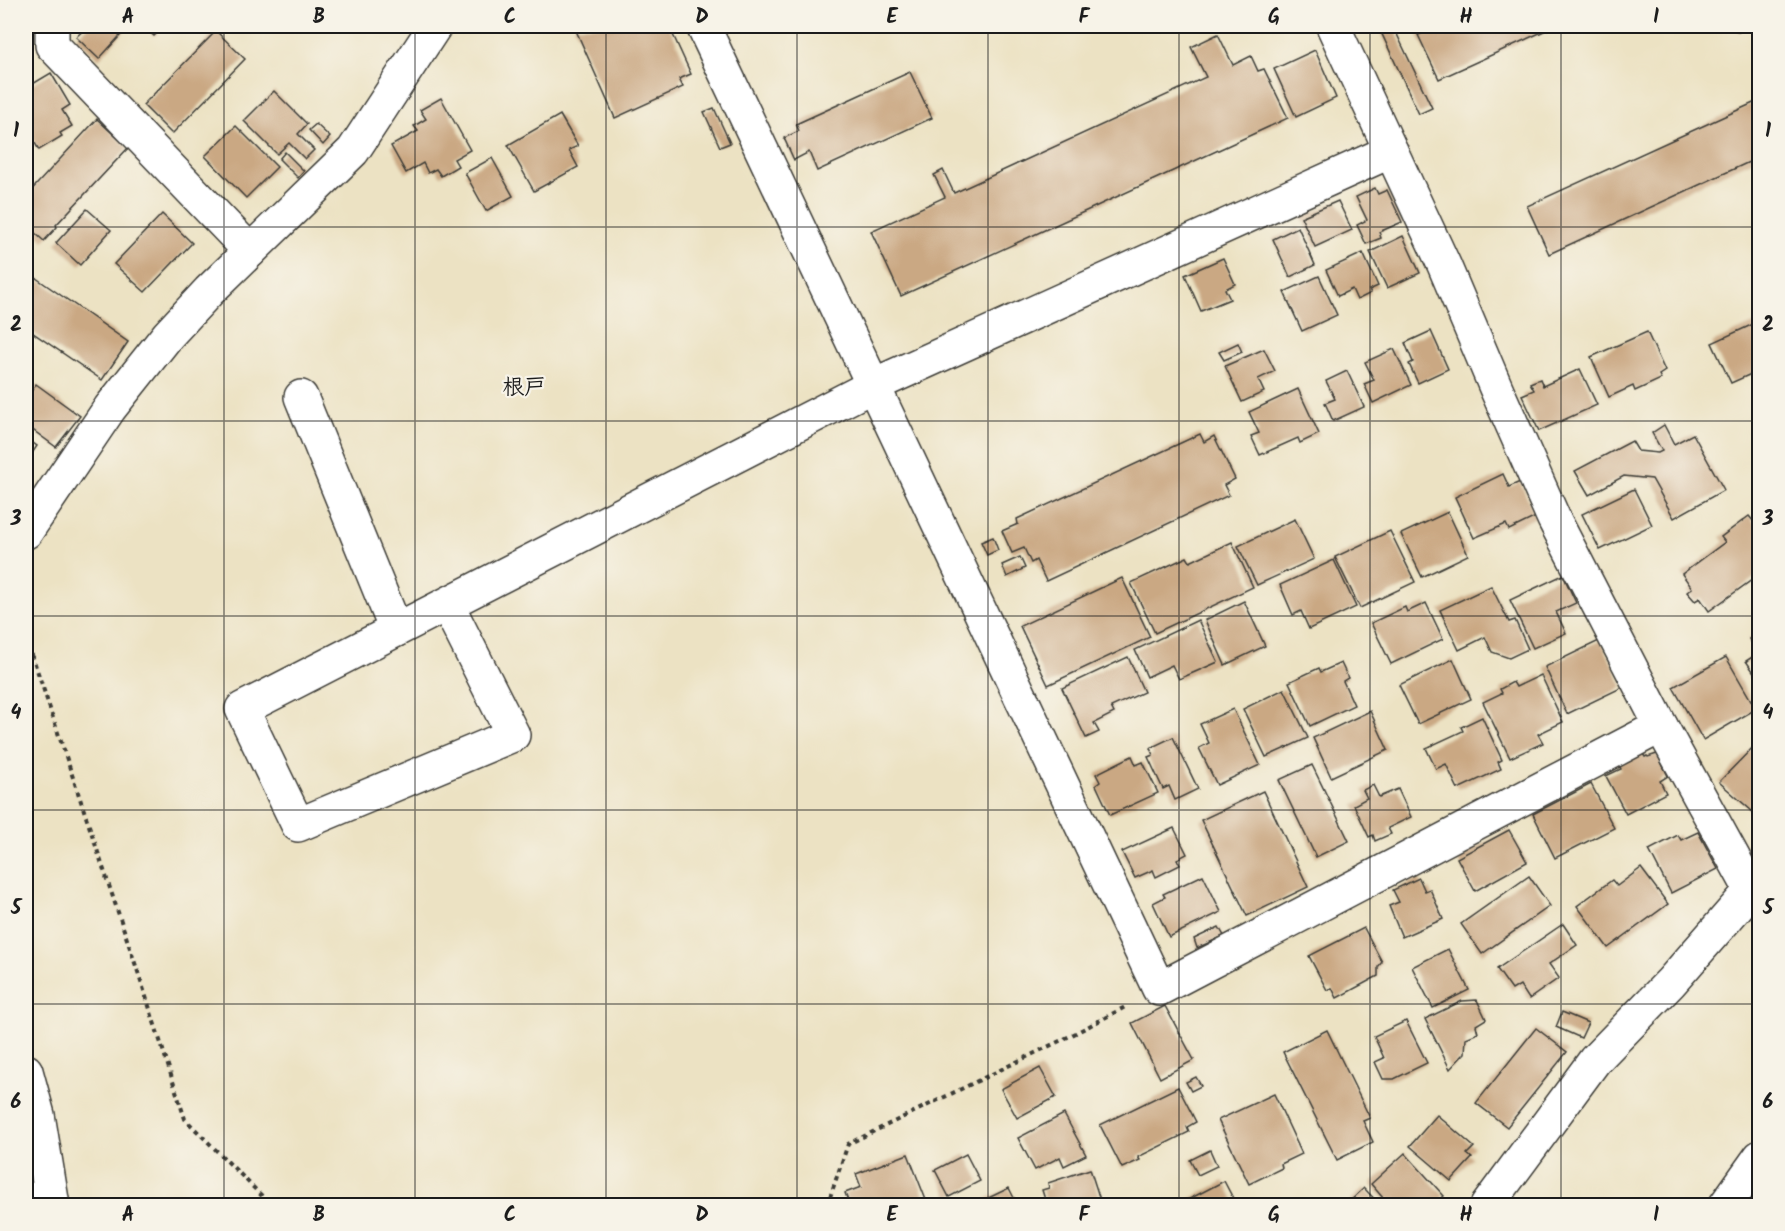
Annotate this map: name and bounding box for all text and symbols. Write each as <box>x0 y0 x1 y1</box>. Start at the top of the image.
text: A <box>122 2 134 34</box>
text: B <box>313 2 325 34</box>
text: C <box>504 2 516 34</box>
text: D <box>695 2 709 34</box>
text: E <box>886 2 898 34</box>
text: F <box>1079 2 1091 34</box>
text: G <box>1268 2 1280 34</box>
text: H <box>1459 2 1473 34</box>
text: I <box>1653 2 1659 34</box>
text: 1 <box>13 116 19 148</box>
text: 1 <box>1765 116 1771 148</box>
text: 2 <box>10 310 22 342</box>
text: 2 <box>1762 310 1774 342</box>
district label: 根戸 <box>502 371 546 406</box>
text: 3 <box>10 504 22 536</box>
text: 3 <box>1762 504 1774 536</box>
text: 4 <box>11 698 22 730</box>
text: 4 <box>1763 698 1774 730</box>
text: 5 <box>10 893 23 925</box>
text: 5 <box>1762 893 1775 925</box>
text: 6 <box>11 1087 22 1119</box>
text: 6 <box>1763 1087 1774 1119</box>
text: A <box>122 1200 134 1231</box>
text: B <box>313 1200 325 1231</box>
text: C <box>504 1200 516 1231</box>
text: D <box>695 1200 709 1231</box>
text: E <box>886 1200 898 1231</box>
text: F <box>1079 1200 1091 1231</box>
text: G <box>1268 1200 1280 1231</box>
text: H <box>1459 1200 1473 1231</box>
text: I <box>1653 1200 1659 1231</box>

